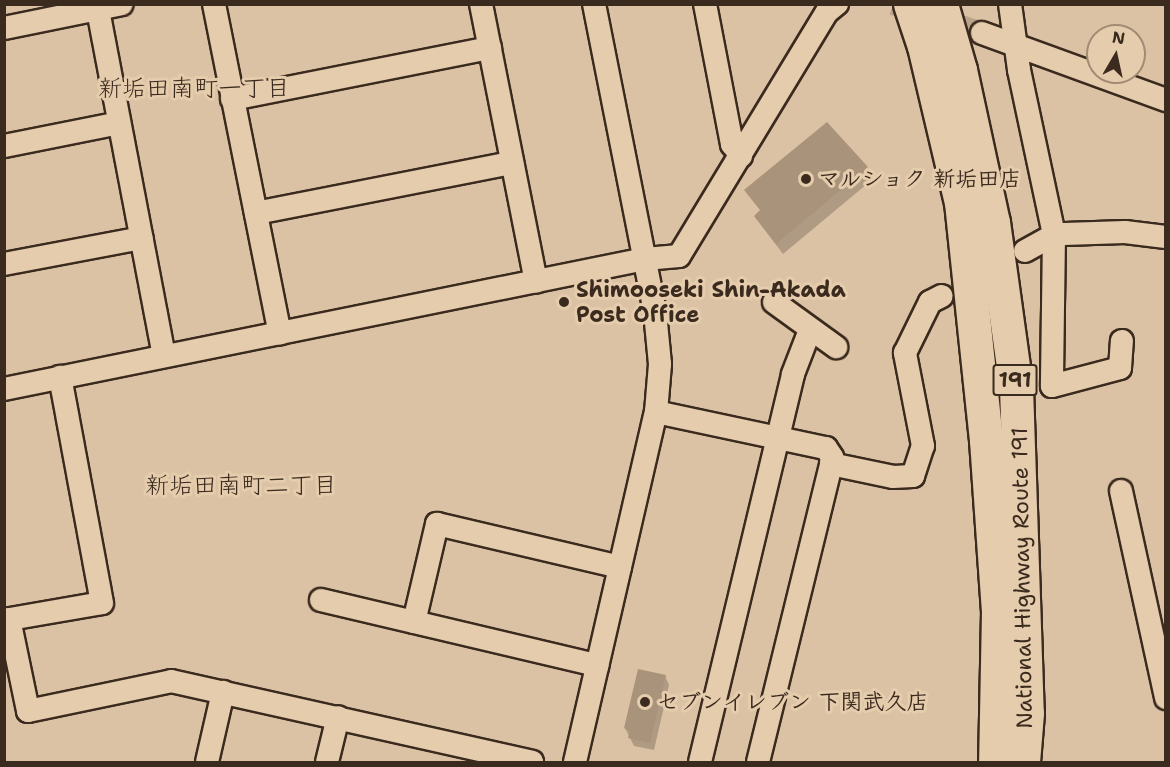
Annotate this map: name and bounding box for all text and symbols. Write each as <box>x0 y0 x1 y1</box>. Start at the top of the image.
north arrow <box>1086 24 1146 84</box>
text: N <box>1111 26 1126 49</box>
district label: 新垢田南町一丁目 <box>98 75 290 103</box>
place label: マルショク 新垢田店 <box>818 166 1024 192</box>
marker: マルショク 新垢田店 <box>799 172 813 186</box>
place label: Shimooseki Shin-Akada Post Office <box>576 276 846 328</box>
marker: Shimooseki Shin-Akada Post Office <box>557 295 571 309</box>
road number: 191 <box>992 362 1038 398</box>
street label: National Highway Route 191 <box>1006 427 1038 729</box>
district label: 新垢田南町二丁目 <box>145 472 337 500</box>
place label: セブンイレブン 下関武久店 <box>657 689 929 715</box>
marker: セブンイレブン 下関武久店 <box>638 695 652 709</box>

